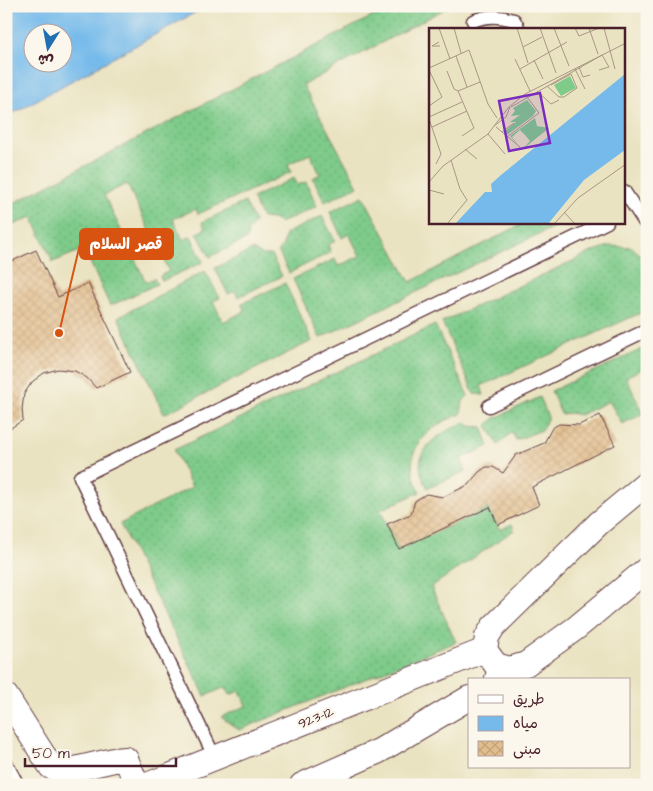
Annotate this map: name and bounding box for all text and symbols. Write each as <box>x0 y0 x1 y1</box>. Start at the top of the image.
north arrow <box>22 22 72 72</box>
inset map <box>429 28 626 224</box>
text: ش <box>36 48 55 71</box>
callout: قصر السلام <box>80 229 173 259</box>
text: قصر السلام <box>90 234 163 255</box>
legend <box>468 678 630 768</box>
text: طريق <box>513 689 545 710</box>
street label: 923-12 <box>295 702 337 734</box>
text: مياه <box>513 713 538 734</box>
scale bar <box>25 736 176 768</box>
text: مبنى <box>513 739 541 760</box>
text: 50 m <box>32 743 70 764</box>

